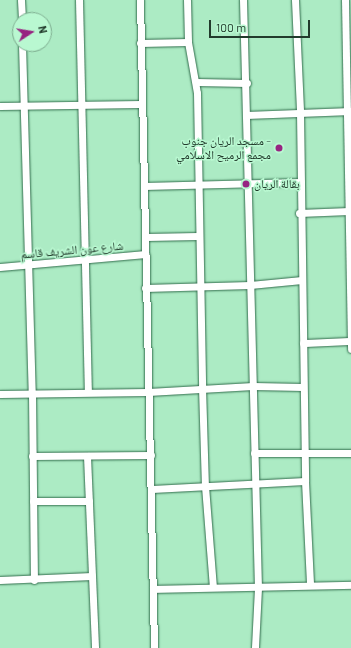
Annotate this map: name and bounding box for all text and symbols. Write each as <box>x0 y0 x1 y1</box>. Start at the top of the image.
north arrow <box>12 12 52 52</box>
scale bar <box>211 12 312 38</box>
text: 100 m <box>216 20 246 34</box>
text: N <box>36 25 50 35</box>
place label: مسجد الريان جنوب - مجمع الرميح الاسلامي <box>176 134 271 162</box>
marker: مسجد الريان جنوب - مجمع الرميح الاسلامي <box>274 143 284 153</box>
place label: بقالة الريان <box>254 177 300 191</box>
marker: بقالة الريان <box>241 179 251 189</box>
street label: شارع عون الشريف قاسم <box>20 238 124 262</box>

